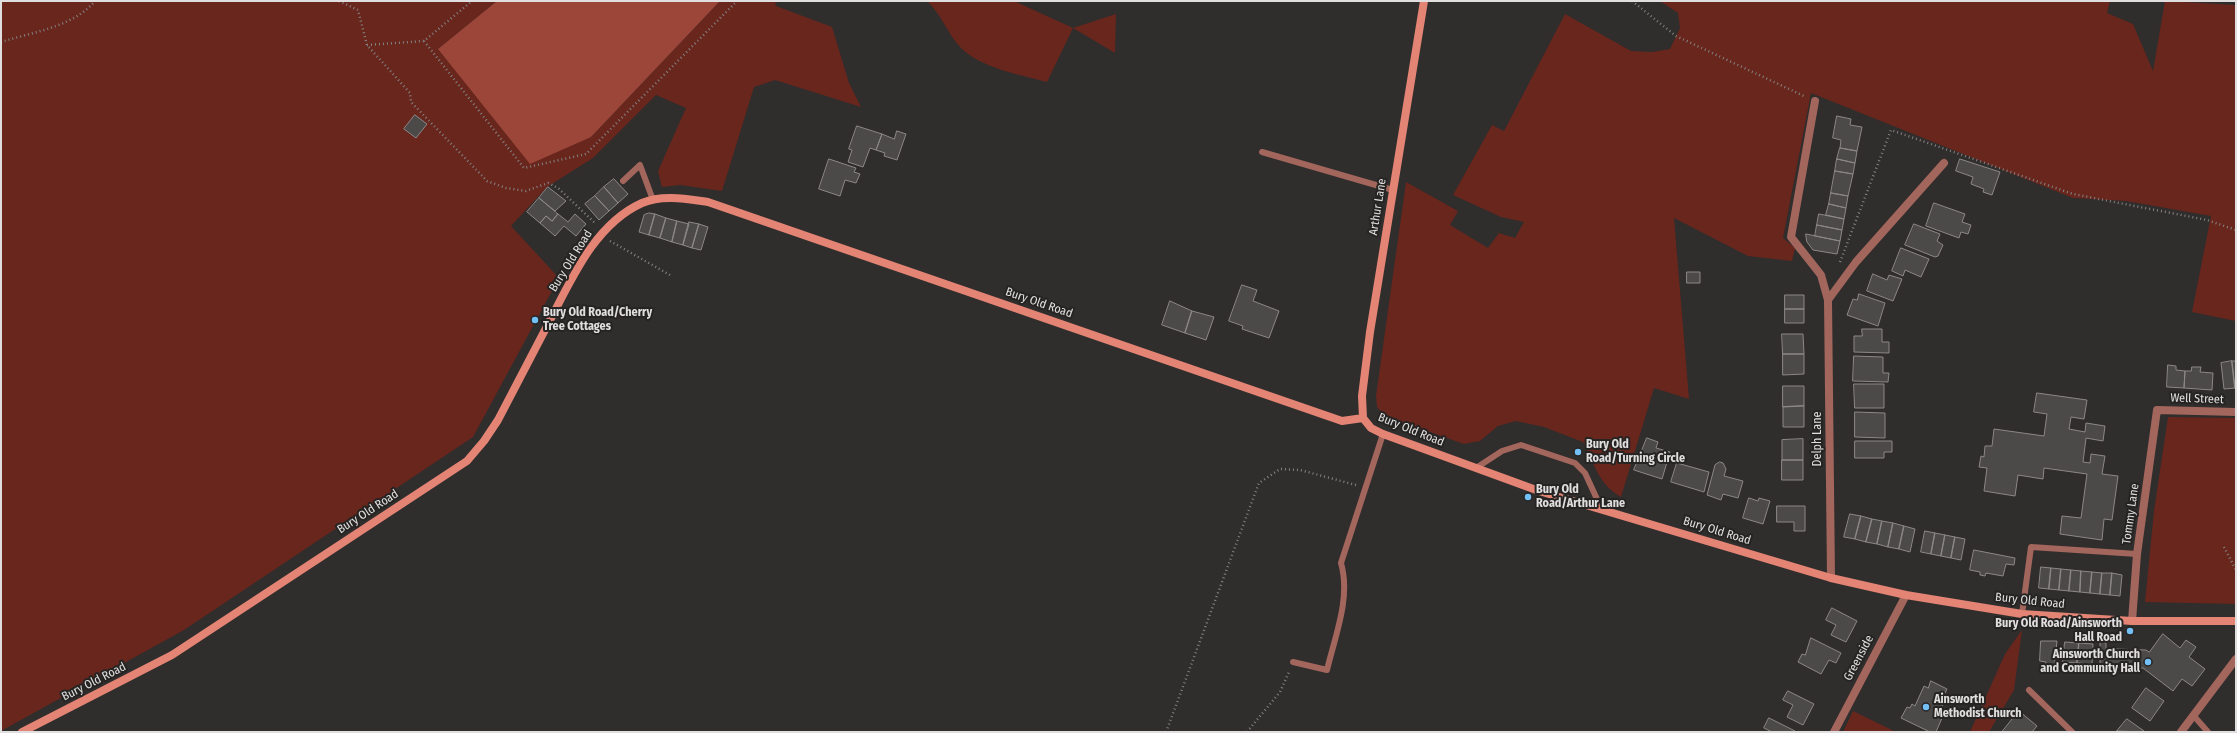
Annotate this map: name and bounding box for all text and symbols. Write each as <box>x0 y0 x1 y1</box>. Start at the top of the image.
street label: Arthur Lane <box>1366 178 1390 236</box>
street label: Bury Old Road <box>546 228 596 294</box>
street label: Bury Old Road <box>1004 285 1074 321</box>
place label: Bury Old Road/Cherry Tree Cottages <box>543 306 652 334</box>
marker: Bury Old Road/Cherry Tree Cottages <box>530 315 540 325</box>
street label: Well Street <box>2170 391 2224 407</box>
street label: Bury Old Road <box>1376 410 1446 450</box>
street label: Delph Lane <box>1811 412 1825 466</box>
place label: Bury Old Road/Turning Circle <box>1586 438 1685 466</box>
marker: Bury Old Road/Turning Circle <box>1573 447 1583 457</box>
place label: Bury Old Road/Arthur Lane <box>1536 483 1625 511</box>
street label: Tommy Lane <box>2120 483 2142 545</box>
street label: Bury Old Road <box>335 487 401 537</box>
marker: Bury Old Road/Arthur Lane <box>1523 492 1533 502</box>
street label: Bury Old Road <box>1681 514 1753 548</box>
street label: Bury Old Road <box>1994 590 2066 612</box>
place label: Bury Old Road/Ainsworth Hall Road <box>1995 617 2122 645</box>
marker: Bury Old Road/Ainsworth Hall Road <box>2125 626 2135 636</box>
street label: Greenside <box>1841 633 1877 683</box>
place label: Ainsworth Church and Community Hall <box>2040 648 2140 676</box>
marker: Ainsworth Church and Community Hall <box>2143 657 2153 667</box>
street label: Bury Old Road <box>60 660 128 704</box>
place label: Ainsworth Methodist Church <box>1934 693 2022 721</box>
marker: Ainsworth Methodist Church <box>1921 702 1931 712</box>

